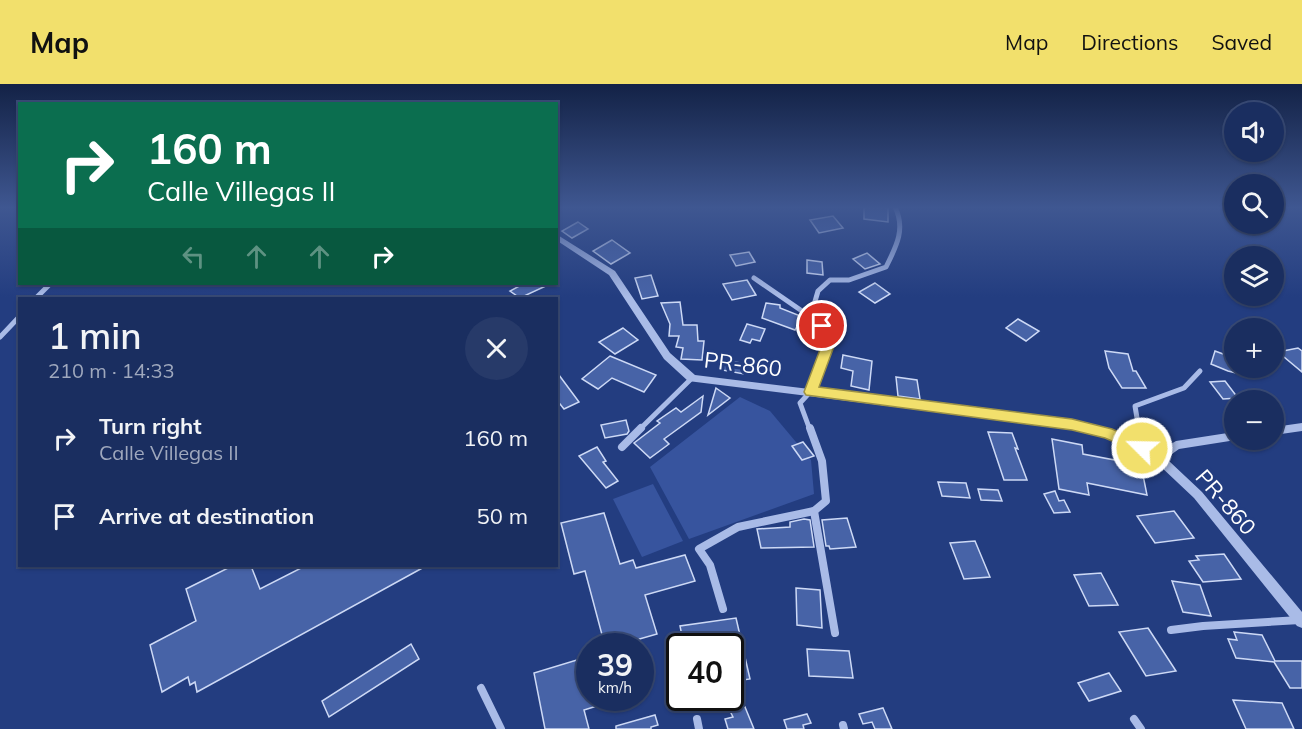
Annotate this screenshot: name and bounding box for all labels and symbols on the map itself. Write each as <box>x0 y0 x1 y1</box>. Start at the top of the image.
pin <box>796 300 847 351</box>
street label: PR-860 <box>702 345 784 383</box>
position arrow <box>1110 416 1174 480</box>
street label: PR-860 <box>1190 463 1262 541</box>
speed limit sign: 40 <box>666 633 744 711</box>

